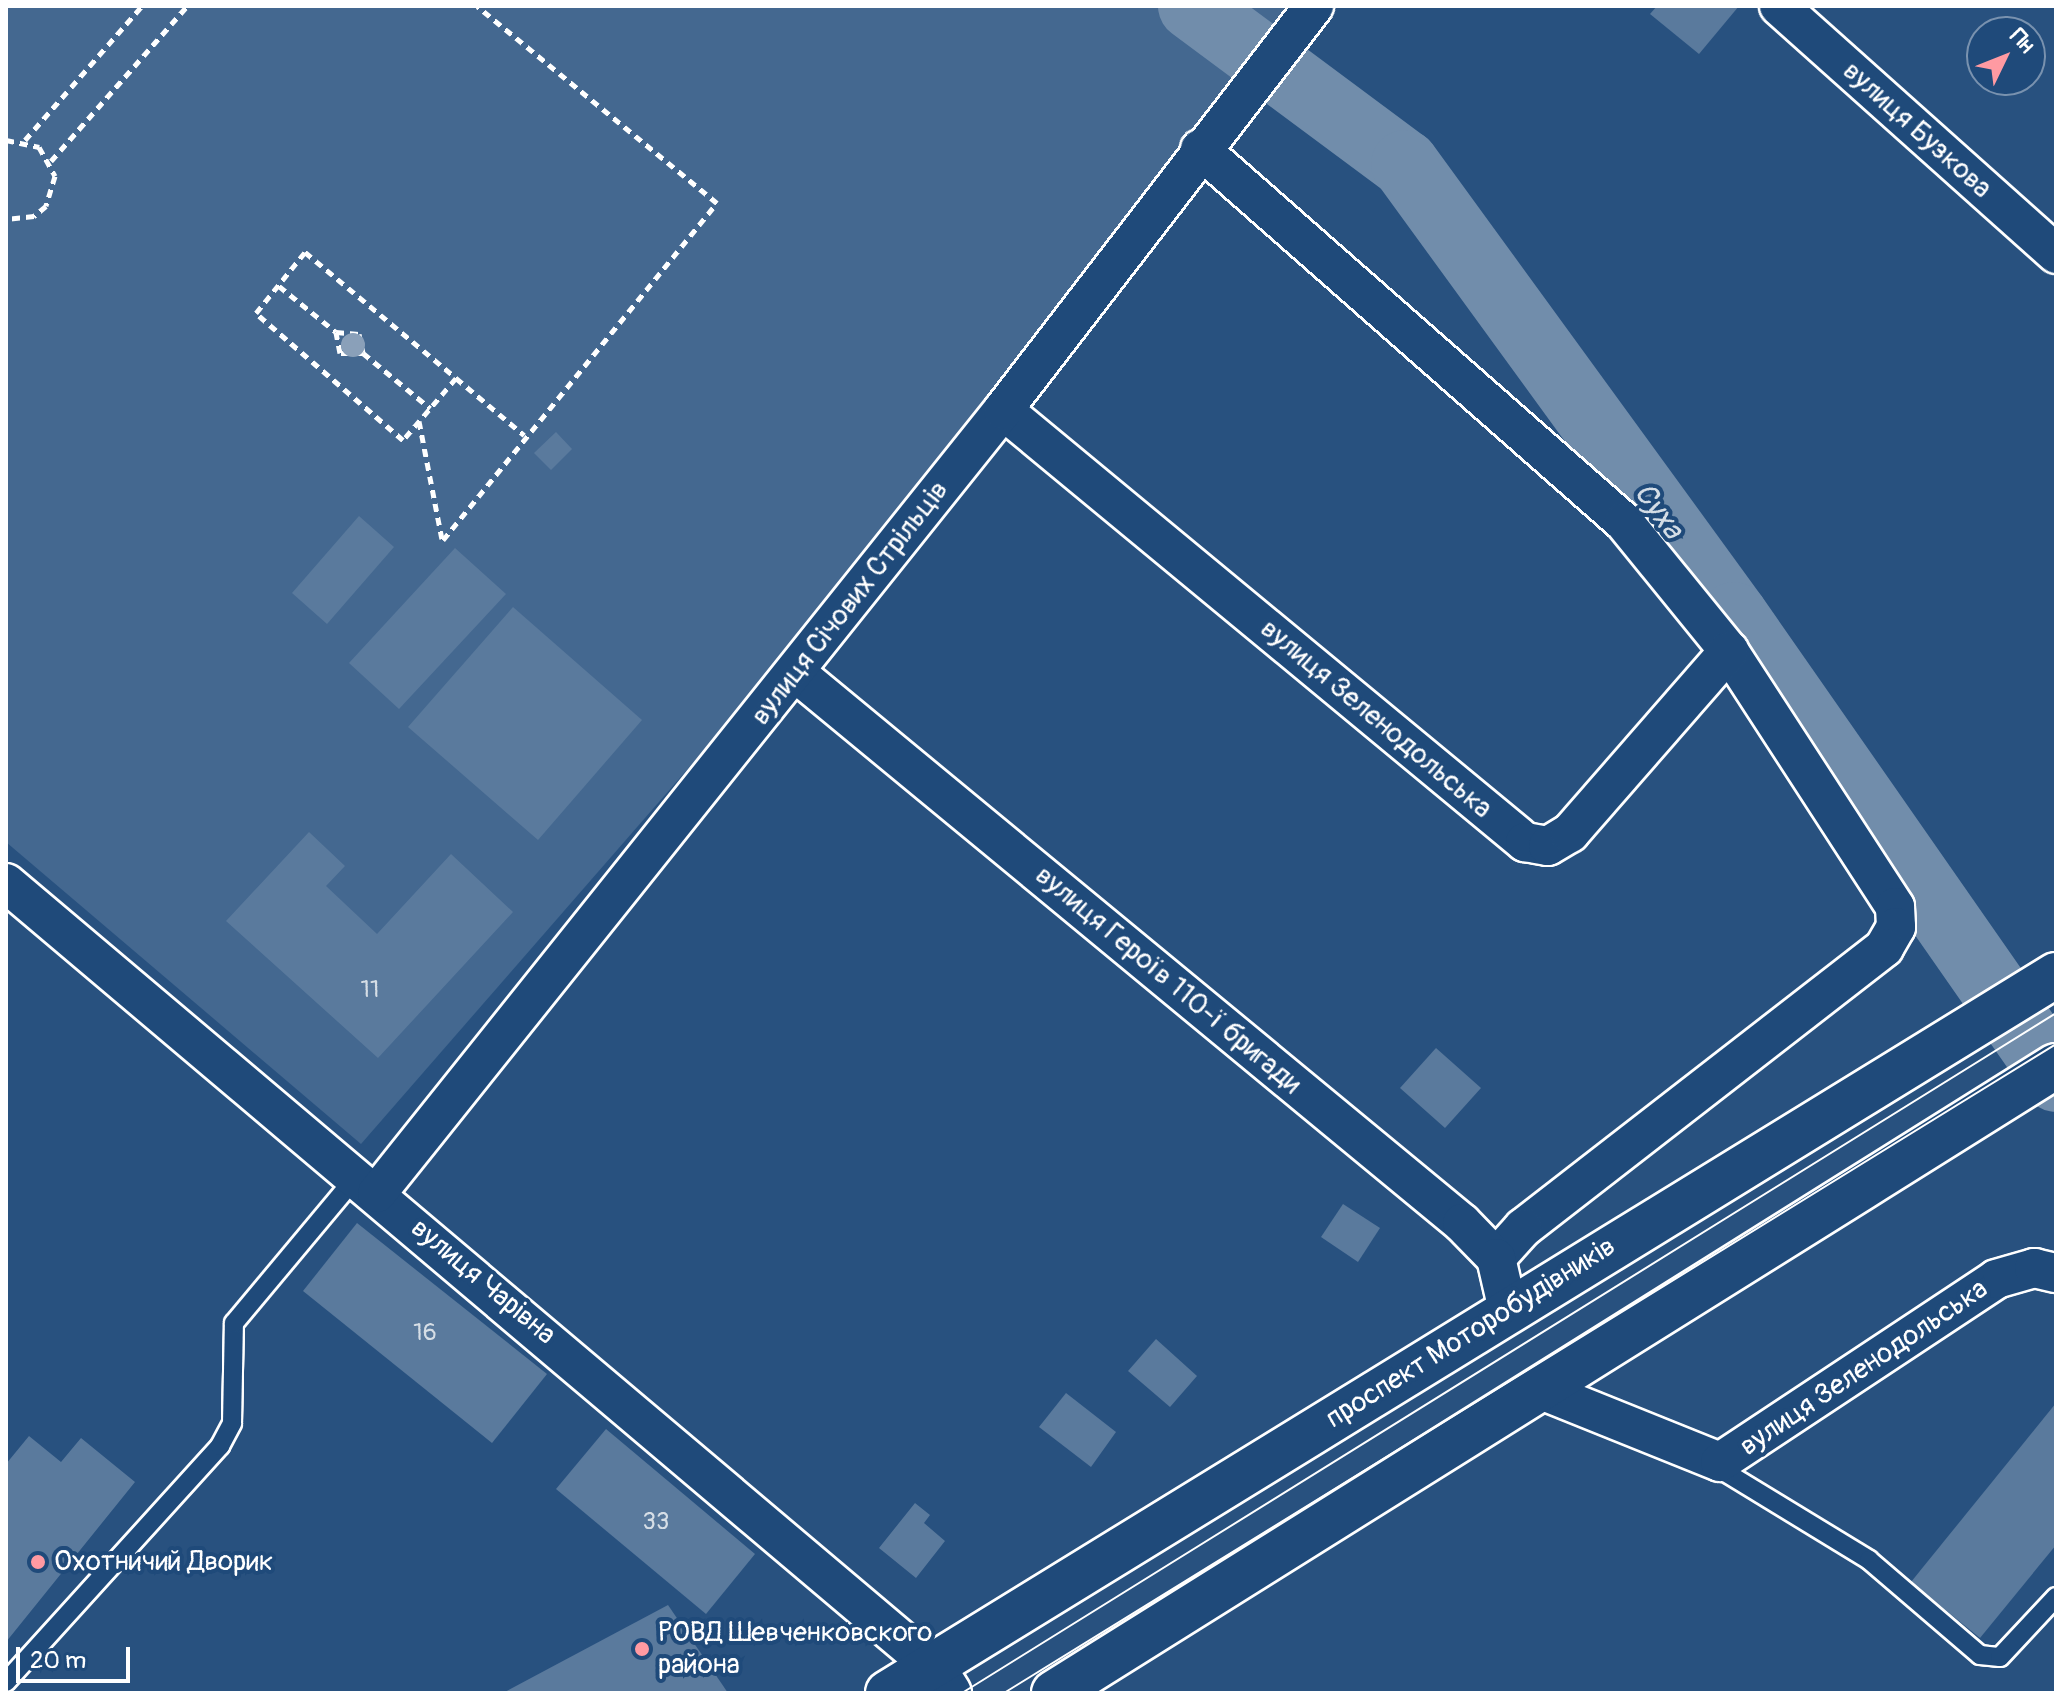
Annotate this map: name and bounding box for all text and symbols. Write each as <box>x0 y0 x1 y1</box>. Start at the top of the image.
north arrow <box>1966 16 2046 96</box>
text: Пн <box>2004 23 2041 59</box>
street label: вулиця Бузкова <box>1836 55 1998 205</box>
street label: вулиця Січових Стрільців <box>744 474 956 732</box>
water label: Суха <box>1626 476 1690 546</box>
street label: вулиця Зеленодольська <box>1253 612 1499 826</box>
street label: вулиця Героїв 110-ї бригади <box>1028 859 1308 1101</box>
house number: 11 <box>361 976 379 1004</box>
street label: вулиця Чарівна <box>404 1212 562 1352</box>
street label: проспект Моторобудівників <box>1320 1230 1622 1436</box>
street label: вулиця Зеленодольська <box>1734 1272 1994 1464</box>
house number: 16 <box>413 1319 437 1347</box>
house number: 33 <box>643 1508 669 1536</box>
place label: Охотничий Дворик <box>54 1545 273 1579</box>
marker: Охотничий Дворик <box>29 1553 47 1571</box>
place label: РОВД Шевченковского района <box>658 1616 932 1682</box>
scale bar <box>20 1631 134 1681</box>
marker: РОВД Шевченковского района <box>633 1640 651 1658</box>
text: 20 m <box>30 1646 86 1675</box>

